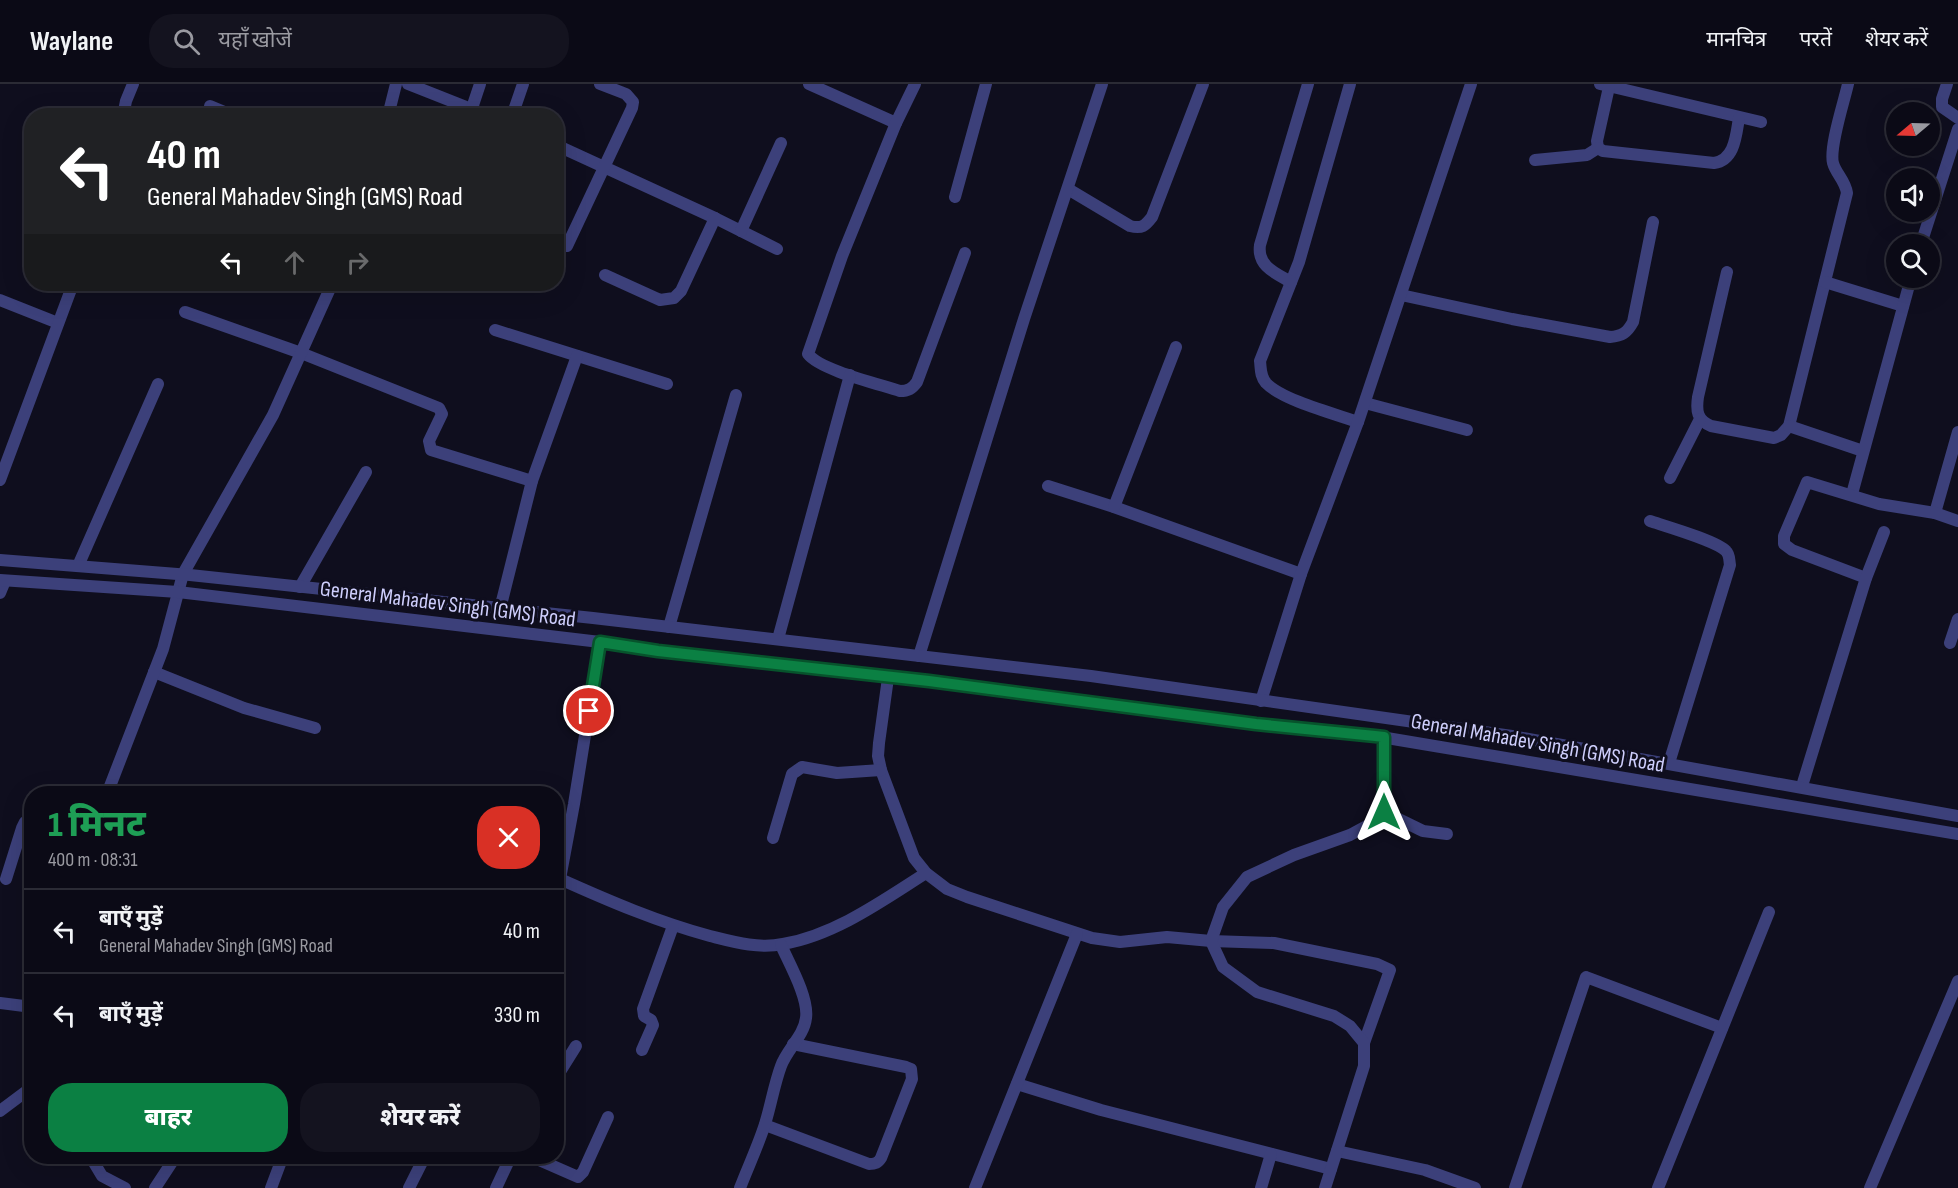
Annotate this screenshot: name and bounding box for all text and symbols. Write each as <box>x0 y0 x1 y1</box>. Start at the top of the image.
search box <box>149 14 569 68</box>
text: Waylane <box>30 25 113 58</box>
icon: search <box>170 25 203 58</box>
text: यहाँ खोजें <box>218 27 292 54</box>
text: मानचित्र <box>1706 27 1766 52</box>
text: परतें <box>1799 27 1832 52</box>
text: शेयर करें <box>1865 27 1928 52</box>
north arrow <box>1886 102 1940 156</box>
map controls <box>1886 102 1940 288</box>
text: 40 m <box>147 130 221 181</box>
icon: left <box>48 132 126 210</box>
button: sound <box>1886 168 1940 222</box>
text: General Mahadev Singh (GMS) Road <box>147 181 463 213</box>
button: search <box>1886 234 1940 288</box>
icon: left <box>215 246 248 279</box>
icon: ahead <box>278 246 311 279</box>
icon: right <box>341 246 374 279</box>
street label: General Mahadev Singh (GMS) Road <box>319 575 577 634</box>
pin <box>563 685 614 736</box>
icon: arrive <box>572 694 605 727</box>
street label: General Mahadev Singh (GMS) Road <box>1409 708 1667 779</box>
position arrow <box>1352 780 1416 844</box>
text: 1 मिनट <box>48 804 146 847</box>
button: close <box>477 806 540 869</box>
text: 400 m · 08:31 <box>48 848 137 872</box>
text: बाएँ मुड़ें <box>99 905 163 932</box>
icon: left <box>48 915 81 948</box>
text: 40 m <box>503 918 540 945</box>
text: General Mahadev Singh (GMS) Road <box>99 934 333 958</box>
icon: left <box>48 999 81 1032</box>
text: बाएँ मुड़ें <box>99 1001 163 1028</box>
text: 330 m <box>494 1002 540 1029</box>
button: बाहर <box>48 1083 288 1152</box>
button: शेयर करें <box>300 1083 540 1152</box>

